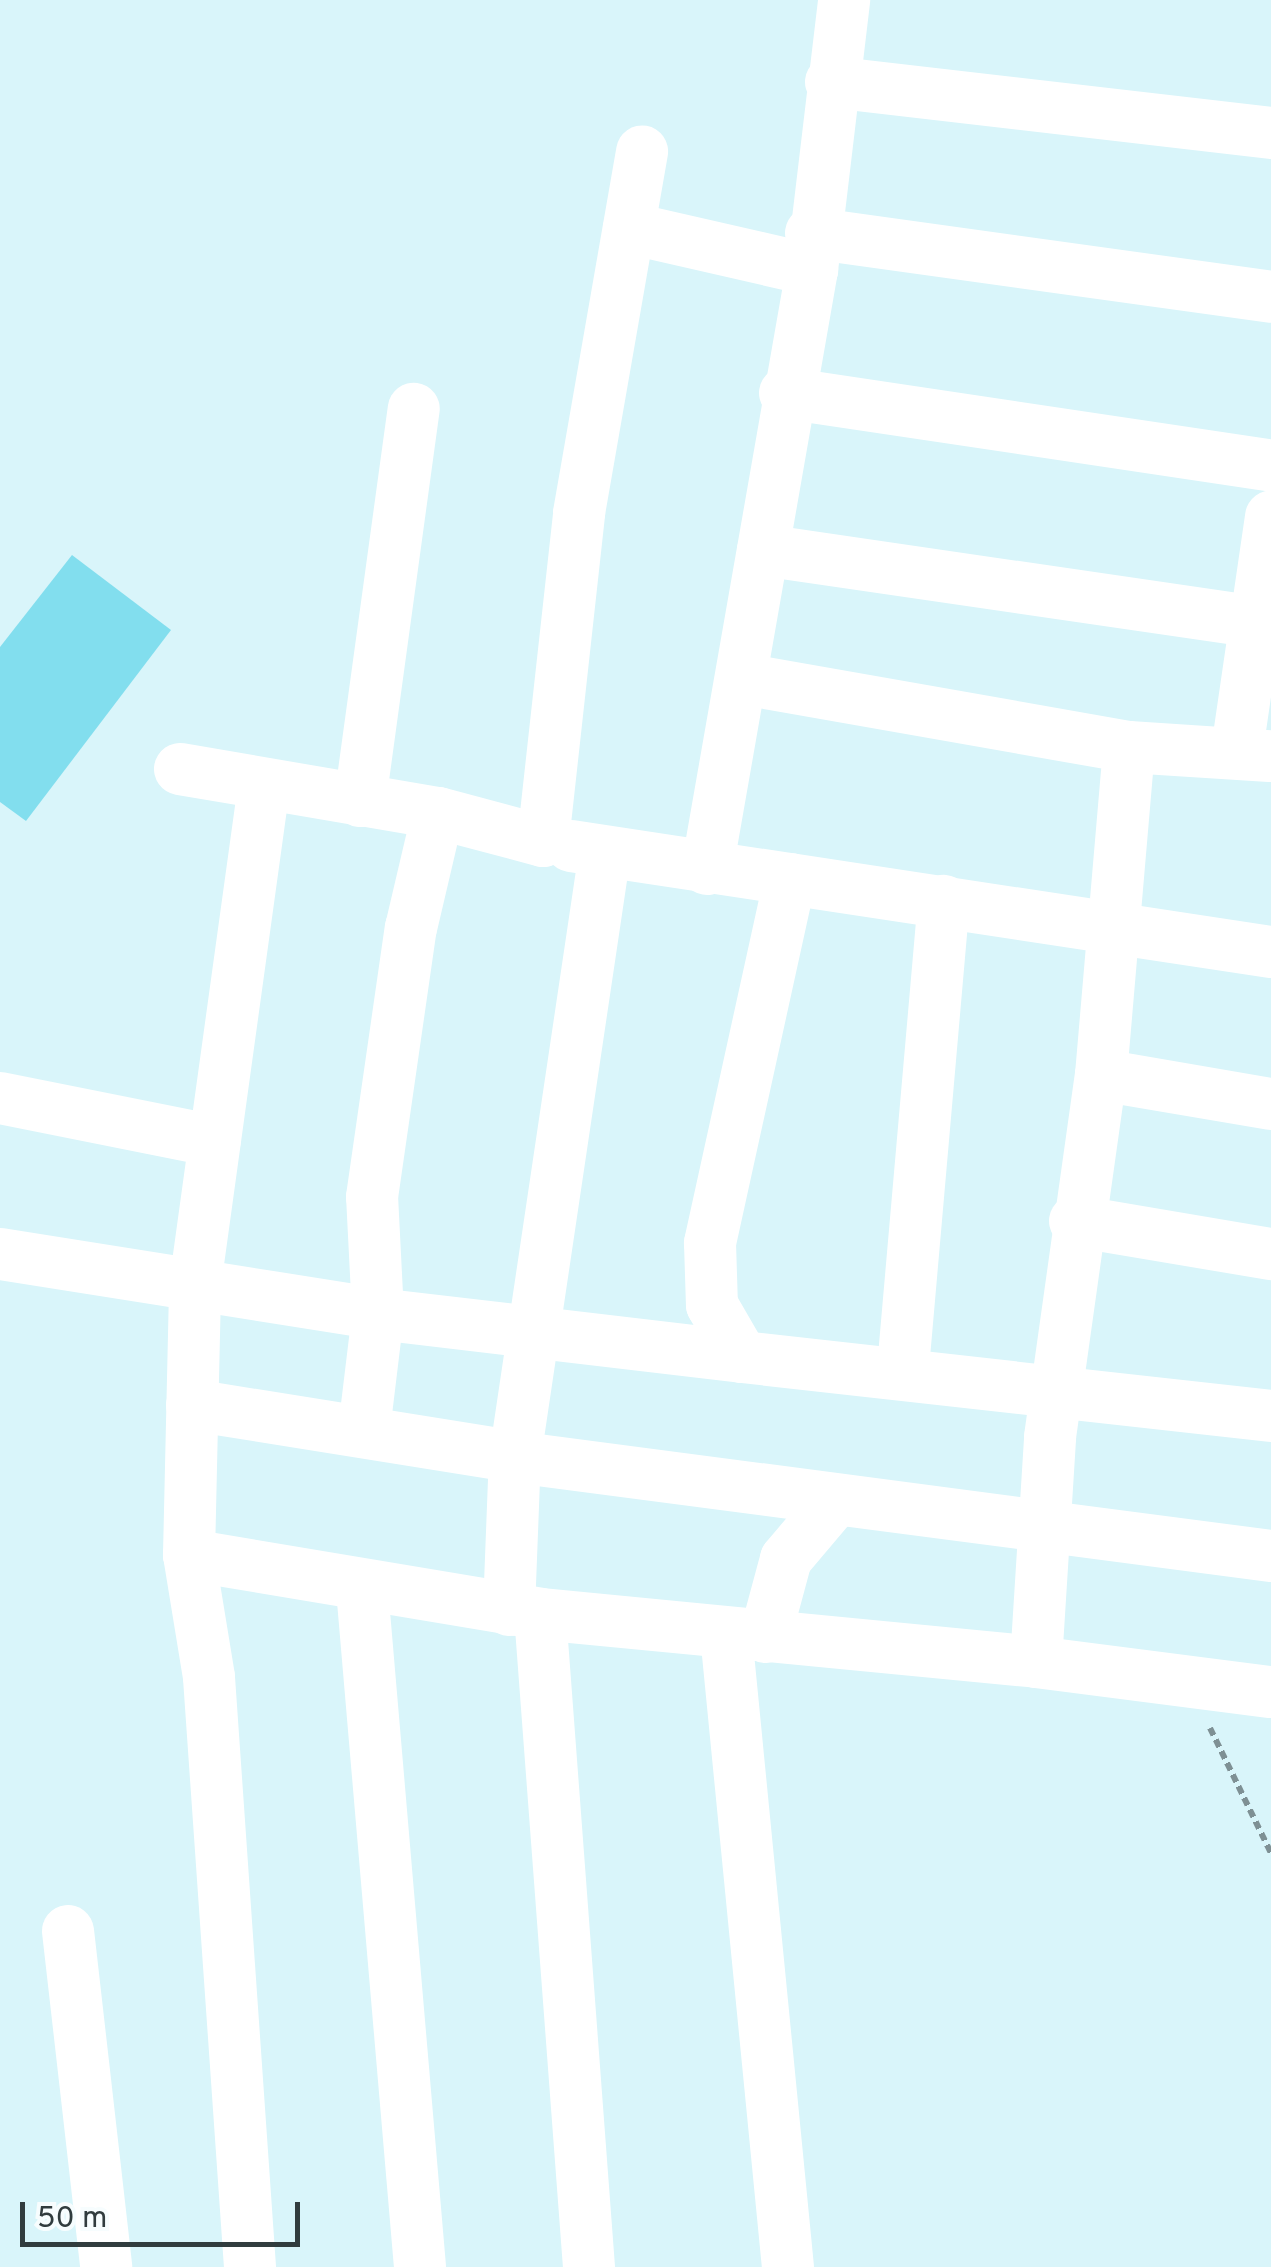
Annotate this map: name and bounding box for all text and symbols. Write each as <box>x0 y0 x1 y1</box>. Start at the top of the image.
scale bar <box>25 2182 305 2244</box>
text: 50 m <box>37 2201 107 2238</box>

